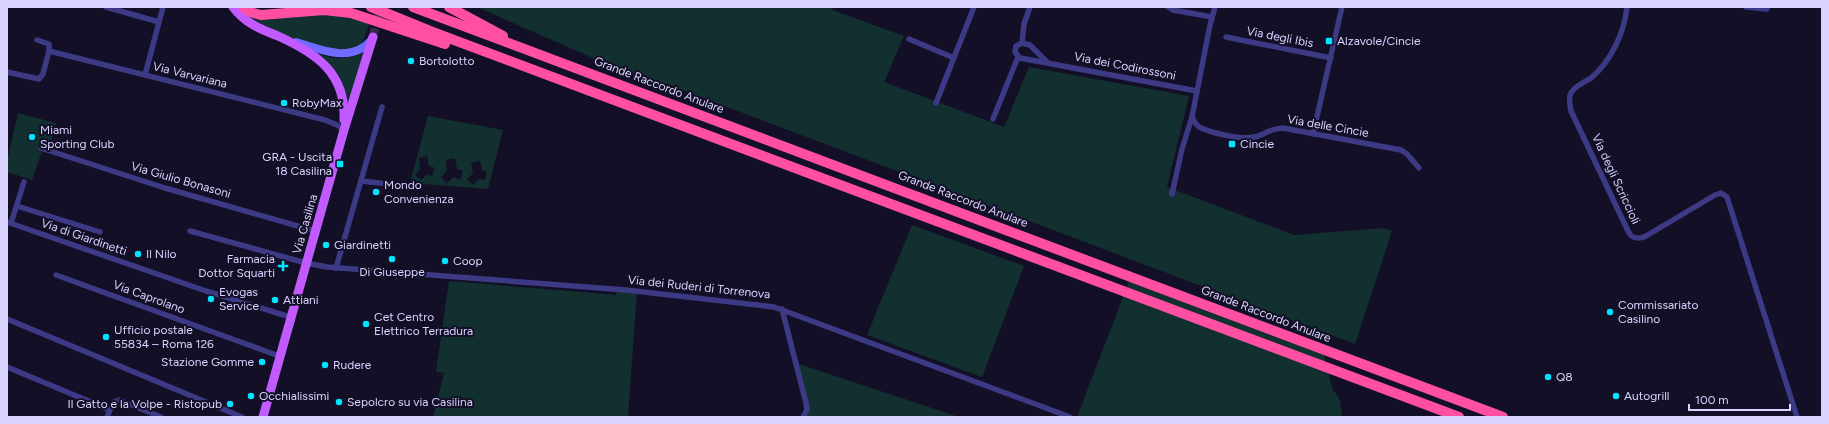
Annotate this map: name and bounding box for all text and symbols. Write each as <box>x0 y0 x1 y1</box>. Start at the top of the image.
street label: Via degli Ibis <box>1245 24 1315 50</box>
place label: Alzavole/Cincie <box>1337 34 1421 48</box>
marker: Alzavole/Cincie <box>1324 36 1334 46</box>
street label: Via dei Codirossoni <box>1073 49 1177 83</box>
place label: Bortolotto <box>419 54 474 68</box>
street label: Grande Raccordo Anulare <box>592 54 726 116</box>
marker: Bortolotto <box>406 56 416 66</box>
street label: Via Varvariana <box>151 59 229 91</box>
place label: RobyMax <box>292 96 342 110</box>
marker: RobyMax <box>279 98 289 108</box>
street label: Via delle Cincie <box>1286 112 1370 140</box>
place label: Miami Sporting Club <box>40 123 115 151</box>
marker: Miami Sporting Club <box>27 132 37 142</box>
street label: Via degli Scriccioli <box>1589 132 1643 226</box>
place label: Cincie <box>1240 137 1274 151</box>
marker: Cincie <box>1227 139 1237 149</box>
place label: GRA - Uscita 18 Casilina <box>262 150 332 178</box>
street label: Via Giulio Bonasoni <box>129 159 233 201</box>
marker: GRA - Uscita 18 Casilina <box>335 159 345 169</box>
street label: Grande Raccordo Anulare <box>896 168 1030 230</box>
place label: Mondo Convenienza <box>384 178 454 206</box>
marker: Mondo Convenienza <box>371 187 381 197</box>
street label: Via Casilina <box>290 192 320 256</box>
street label: Via di Giardinetti <box>39 216 129 258</box>
place label: Giardinetti <box>334 238 391 252</box>
marker: Giardinetti <box>321 240 331 250</box>
place label: Il Nilo <box>146 247 177 261</box>
marker: Il Nilo <box>133 249 143 259</box>
place label: Farmacia Dottor Squarti <box>198 252 275 280</box>
marker: Di Giuseppe <box>387 254 397 264</box>
place label: Coop <box>453 254 483 268</box>
marker: Coop <box>440 256 450 266</box>
marker: Farmacia Dottor Squarti <box>278 261 288 271</box>
place label: Di Giuseppe <box>359 265 425 279</box>
street label: Via dei Ruderi di Torrenova <box>627 273 771 301</box>
street label: Via Caprolano <box>111 278 187 316</box>
street label: Grande Raccordo Anulare <box>1199 283 1333 345</box>
place label: Evogas Service <box>219 285 259 313</box>
place label: Attiani <box>283 293 319 307</box>
marker: Evogas Service <box>206 294 216 304</box>
marker: Attiani <box>270 295 280 305</box>
place label: Commissariato Casilino <box>1618 298 1699 326</box>
marker: Commissariato Casilino <box>1605 307 1615 317</box>
place label: Cet Centro Elettrico Terradura <box>374 310 473 338</box>
marker: Cet Centro Elettrico Terradura <box>361 319 371 329</box>
place label: Ufficio postale 55834 – Roma 126 <box>114 323 214 351</box>
marker: Ufficio postale 55834 – Roma 126 <box>101 332 111 342</box>
place label: Stazione Gomme <box>161 355 254 369</box>
marker: Stazione Gomme <box>257 357 267 367</box>
place label: Rudere <box>333 358 372 372</box>
marker: Rudere <box>320 360 330 370</box>
place label: Q8 <box>1556 370 1573 384</box>
marker: Q8 <box>1543 372 1553 382</box>
scale bar <box>1689 386 1790 412</box>
place label: Occhialissimi <box>259 389 329 403</box>
place label: Autogrill <box>1624 389 1669 403</box>
marker: Occhialissimi <box>246 391 256 401</box>
marker: Autogrill <box>1611 391 1621 401</box>
text: 100 m <box>1695 393 1729 407</box>
place label: Sepolcro su via Casilina <box>347 395 473 409</box>
place label: Il Gatto e la Volpe - Ristopub <box>68 397 222 411</box>
marker: Sepolcro su via Casilina <box>334 397 344 407</box>
marker: Il Gatto e la Volpe - Ristopub <box>225 399 235 409</box>

